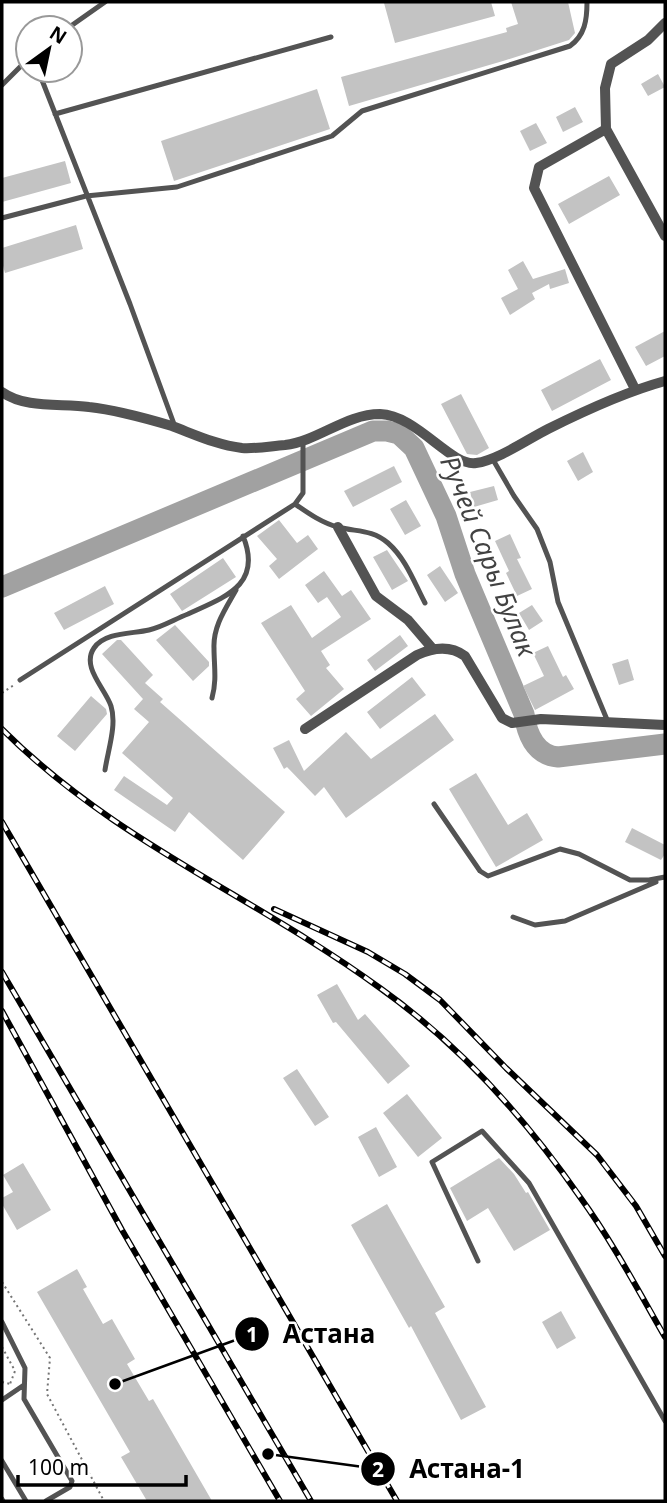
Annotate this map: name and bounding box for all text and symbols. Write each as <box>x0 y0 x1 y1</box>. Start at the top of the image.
north arrow <box>14 14 84 84</box>
text: N <box>45 20 72 50</box>
water label: Ручей Сары Булак <box>432 450 546 663</box>
callout: Астана <box>234 1311 390 1358</box>
text: Астана <box>283 1315 375 1351</box>
text: 1 <box>246 1320 258 1348</box>
scale bar <box>18 1444 186 1488</box>
callout: Астана-1 <box>360 1446 539 1493</box>
text: Астана-1 <box>409 1450 525 1486</box>
text: 100 m <box>28 1453 89 1481</box>
text: 2 <box>372 1455 384 1483</box>

